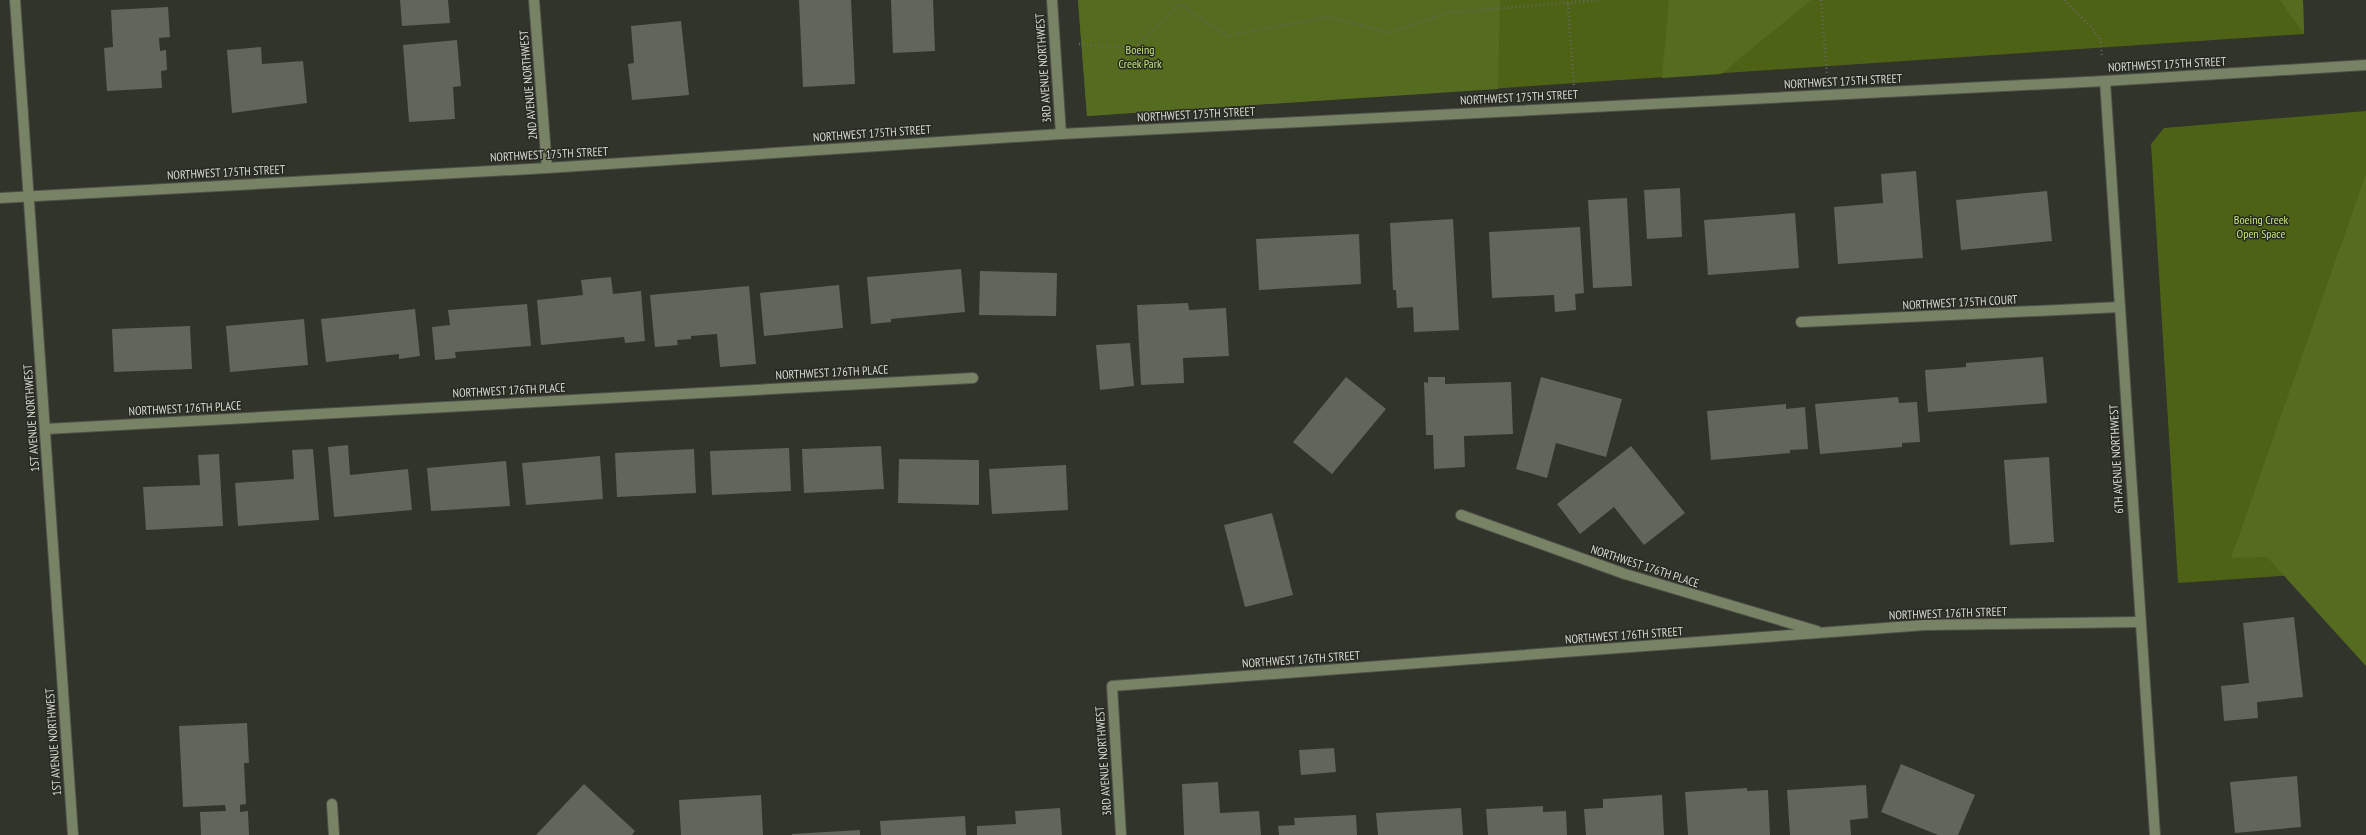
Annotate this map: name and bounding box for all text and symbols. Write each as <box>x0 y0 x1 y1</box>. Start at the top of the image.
street label: 3RD AVENUE NORTHWEST <box>1032 12 1054 123</box>
street label: 2ND AVENUE NORTHWEST <box>516 29 540 141</box>
park label: Boeing Creek Park <box>1118 42 1162 71</box>
street label: NORTHWEST 175TH STREET <box>2108 53 2227 75</box>
street label: NORTHWEST 175TH STREET <box>1784 70 1903 92</box>
street label: NORTHWEST 175TH STREET <box>1460 86 1579 108</box>
street label: NORTHWEST 175TH STREET <box>1137 103 1256 125</box>
street label: NORTHWEST 175TH STREET <box>812 121 932 145</box>
street label: NORTHWEST 175TH STREET <box>490 143 609 165</box>
street label: NORTHWEST 175TH STREET <box>167 161 286 183</box>
park label: Boeing Creek Open Space <box>2234 212 2289 241</box>
street label: NORTHWEST 175TH COURT <box>1902 291 2018 313</box>
street label: NORTHWEST 176TH PLACE <box>775 362 889 382</box>
street label: 1ST AVENUE NORTHWEST <box>20 363 42 472</box>
street label: NORTHWEST 176TH PLACE <box>452 380 566 400</box>
street label: NORTHWEST 176TH PLACE <box>128 398 242 418</box>
street label: 6TH AVENUE NORTHWEST <box>2106 403 2126 514</box>
street label: NORTHWEST 176TH PLACE <box>1589 541 1701 591</box>
street label: NORTHWEST 176TH STREET <box>1889 603 2008 623</box>
street label: NORTHWEST 176TH STREET <box>1564 623 1684 647</box>
street label: NORTHWEST 176TH STREET <box>1241 647 1361 671</box>
street label: 1ST AVENUE NORTHWEST <box>42 687 64 796</box>
street label: 3RD AVENUE NORTHWEST <box>1092 705 1114 816</box>

